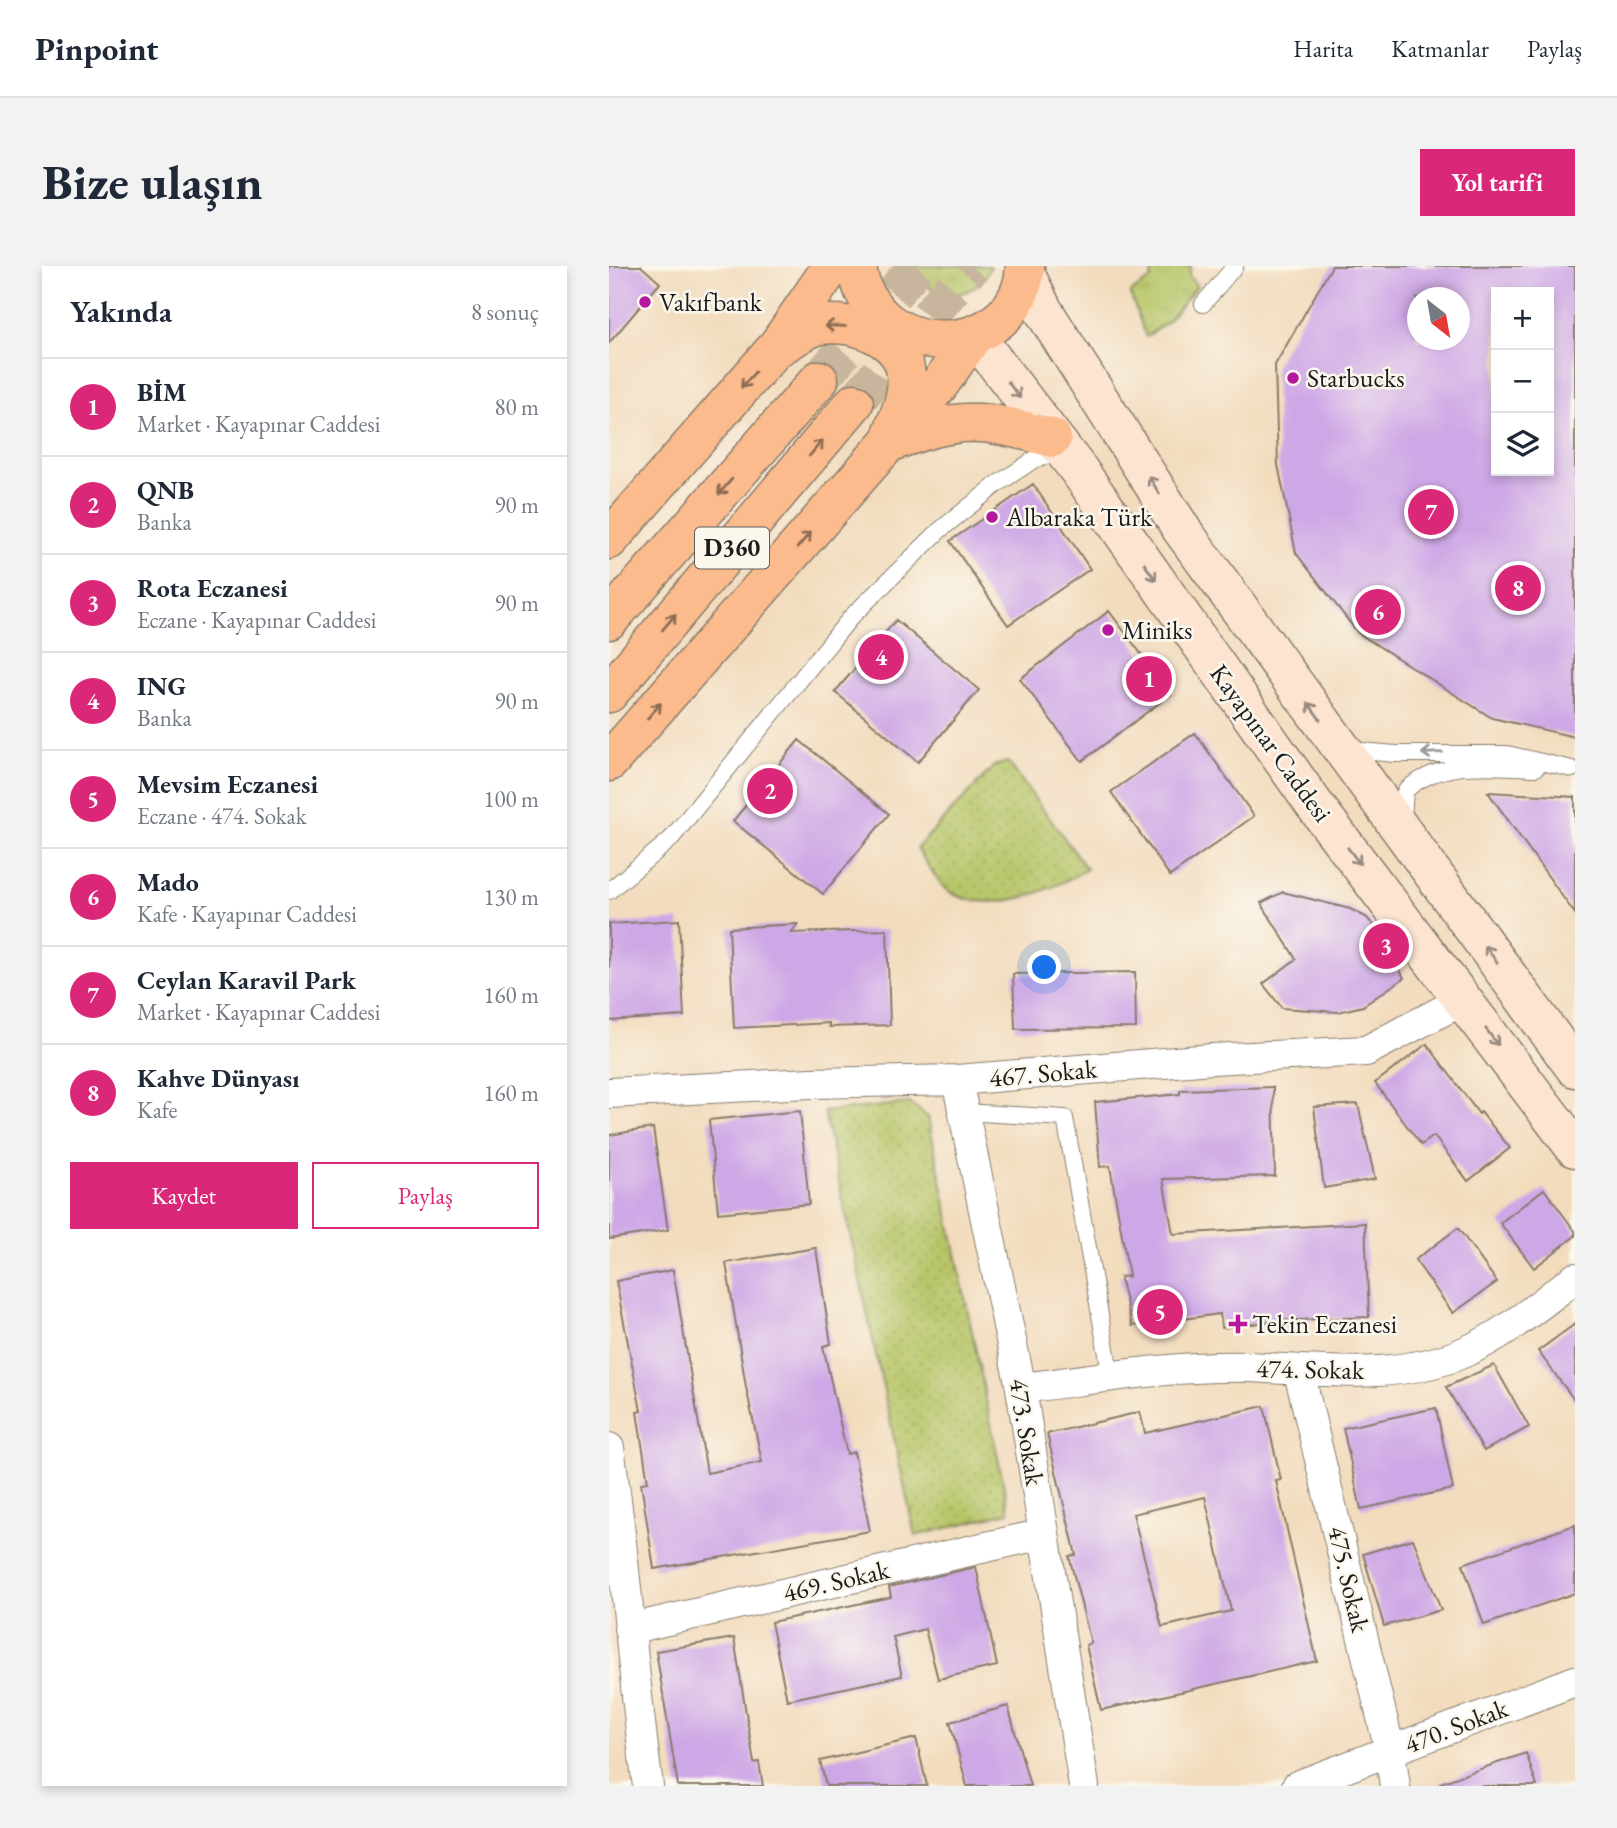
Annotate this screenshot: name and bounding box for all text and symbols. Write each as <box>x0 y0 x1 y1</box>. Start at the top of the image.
text: Pinpoint <box>35 27 158 70</box>
text: Harita <box>1293 33 1353 64</box>
text: Katmanlar <box>1391 33 1489 64</box>
text: Paylaş <box>1527 33 1582 64</box>
button: Yol tarifi <box>1420 149 1575 216</box>
text: Bize ulaşın <box>42 150 263 214</box>
place label: Vakıfbank <box>659 285 763 319</box>
north arrow <box>1407 287 1470 350</box>
map controls <box>1491 287 1554 476</box>
button: + <box>1491 287 1554 350</box>
text: Yakında <box>70 292 172 331</box>
marker: Vakıfbank <box>637 294 653 310</box>
text: 8 sonuç <box>471 297 539 327</box>
one-way arrow <box>824 319 847 332</box>
button: − <box>1491 350 1554 413</box>
place label: Starbucks <box>1307 361 1405 395</box>
marker: Starbucks <box>1285 370 1301 386</box>
one-way arrow <box>740 371 756 389</box>
text: BİM <box>137 375 187 409</box>
one-way arrow <box>1007 380 1022 398</box>
text: 1 <box>87 392 99 422</box>
text: 80 m <box>494 392 539 422</box>
text: Market · Kayapınar Caddesi <box>137 409 380 439</box>
button: layers <box>1491 413 1554 476</box>
one-way arrow <box>808 440 824 458</box>
text: QNB <box>137 473 194 507</box>
one-way arrow <box>1146 476 1160 496</box>
one-way arrow <box>717 478 734 495</box>
pin: 7 <box>1408 486 1454 538</box>
text: 2 <box>87 490 99 520</box>
text: 90 m <box>494 490 539 520</box>
place label: Albaraka Türk <box>1005 500 1153 534</box>
text: Banka <box>137 507 192 537</box>
marker: Albaraka Türk <box>984 509 1000 525</box>
road number: D360 <box>695 528 769 568</box>
one-way arrow <box>796 531 812 549</box>
one-way arrow <box>1143 562 1157 581</box>
pin: 8 <box>1495 562 1541 614</box>
text: Rota Eczanesi <box>137 571 288 605</box>
pin: 6 <box>1355 586 1401 638</box>
text: 3 <box>87 588 99 618</box>
text: 90 m <box>494 588 539 618</box>
text: Eczane · Kayapınar Caddesi <box>137 605 376 635</box>
one-way arrow <box>661 613 677 631</box>
place label: Miniks <box>1122 613 1193 647</box>
marker: Miniks <box>1100 622 1116 638</box>
pin: 4 <box>858 631 904 683</box>
pin: 1 <box>1126 653 1172 705</box>
street label: Kayapınar Caddesi <box>1202 657 1340 829</box>
text: ING <box>137 669 186 703</box>
text: 4 <box>87 686 99 716</box>
text: 90 m <box>494 686 539 716</box>
one-way arrow <box>646 702 662 720</box>
one-way arrow <box>1307 702 1321 721</box>
text: Banka <box>137 703 192 733</box>
one-way arrow <box>1421 746 1444 759</box>
pin: 2 <box>747 765 793 817</box>
text: Mevsim Eczanesi <box>137 767 318 801</box>
text: 5 <box>87 784 99 814</box>
text: 100 m <box>483 784 539 814</box>
text: Eczane · 474. Sokak <box>137 801 306 831</box>
one-way arrow <box>1346 847 1361 865</box>
text: Mado <box>137 865 199 899</box>
text: 6 <box>87 882 99 912</box>
text: 130 m <box>483 882 539 912</box>
text: Kafe · Kayapınar Caddesi <box>137 899 357 929</box>
pin: 3 <box>1363 920 1409 972</box>
one-way arrow <box>1484 945 1499 964</box>
your location <box>1027 950 1061 984</box>
text: Ceylan Karavil Park <box>137 963 356 997</box>
text: 7 <box>87 980 99 1010</box>
text: 160 m <box>483 980 539 1010</box>
text: Market · Kayapınar Caddesi <box>137 997 380 1027</box>
one-way arrow <box>1485 1027 1499 1046</box>
street label: 467. Sokak <box>988 1051 1099 1095</box>
text: Kahve Dünyası <box>137 1061 300 1095</box>
text: 8 <box>87 1078 99 1108</box>
text: 160 m <box>483 1078 539 1108</box>
text: Kafe <box>137 1095 178 1125</box>
button: Kaydet <box>70 1162 298 1229</box>
button: Paylaş <box>312 1162 539 1229</box>
pin: 5 <box>1137 1286 1183 1338</box>
place label: Tekin Eczanesi <box>1252 1307 1397 1341</box>
marker: Tekin Eczanesi <box>1230 1316 1246 1332</box>
street label: 474. Sokak <box>1256 1351 1365 1387</box>
street label: 473. Sokak <box>1002 1376 1052 1489</box>
street label: 475. Sokak <box>1320 1523 1378 1636</box>
street label: 469. Sokak <box>780 1552 893 1610</box>
street label: 470. Sokak <box>1400 1690 1513 1761</box>

